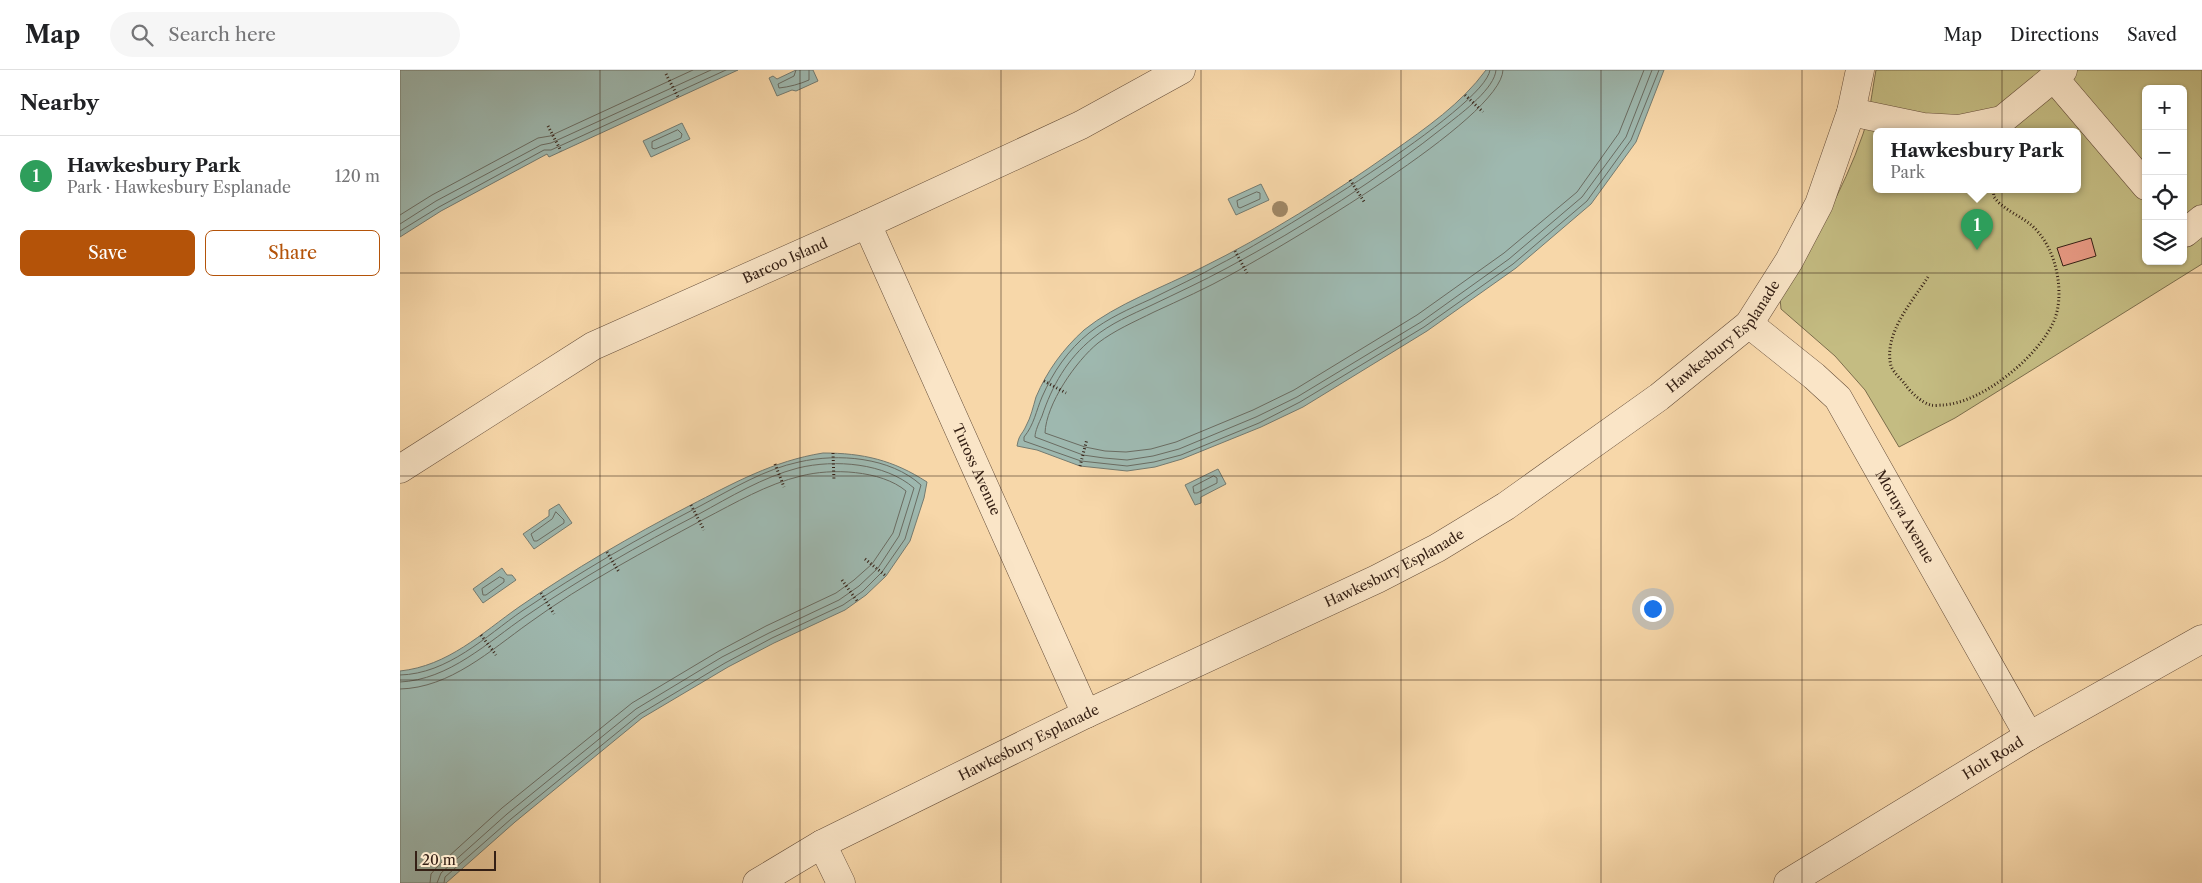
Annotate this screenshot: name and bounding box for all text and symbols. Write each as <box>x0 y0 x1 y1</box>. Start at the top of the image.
search box <box>110 12 460 57</box>
text: Map <box>25 20 80 49</box>
icon: search <box>128 21 156 49</box>
text: Search here <box>168 23 276 46</box>
text: Map <box>1943 24 1982 46</box>
text: Directions <box>2010 24 2099 46</box>
text: Saved <box>2127 24 2177 46</box>
map controls <box>2142 85 2187 265</box>
button: + <box>2142 85 2187 130</box>
text: Nearby <box>20 90 99 115</box>
popup <box>1873 128 2081 193</box>
button: − <box>2142 130 2187 175</box>
text: Hawkesbury Park <box>1890 139 2064 162</box>
text: Hawkesbury Park <box>67 154 240 177</box>
text: Park <box>1890 162 1925 182</box>
text: 1 <box>32 166 40 186</box>
text: 120 m <box>335 166 380 186</box>
button: locate <box>2142 175 2187 220</box>
text: Park · Hawkesbury Esplanade <box>67 177 291 197</box>
pin: 1 <box>1961 209 1993 250</box>
button: layers <box>2142 220 2187 265</box>
button: Save <box>20 230 195 276</box>
button: Share <box>205 230 380 276</box>
street label: Barcoo Island <box>740 234 831 287</box>
street label: Hawkesbury Esplanade <box>1662 277 1784 397</box>
street label: Tuross Avenue <box>949 421 1005 518</box>
street label: Moruya Avenue <box>1871 467 1939 567</box>
street label: Hawkesbury Esplanade <box>1321 525 1467 611</box>
your location <box>1640 596 1666 622</box>
street label: Hawkesbury Esplanade <box>955 700 1102 785</box>
street label: Holt Road <box>1959 732 2027 783</box>
scale bar <box>415 848 496 871</box>
text: 20 m <box>422 851 456 869</box>

